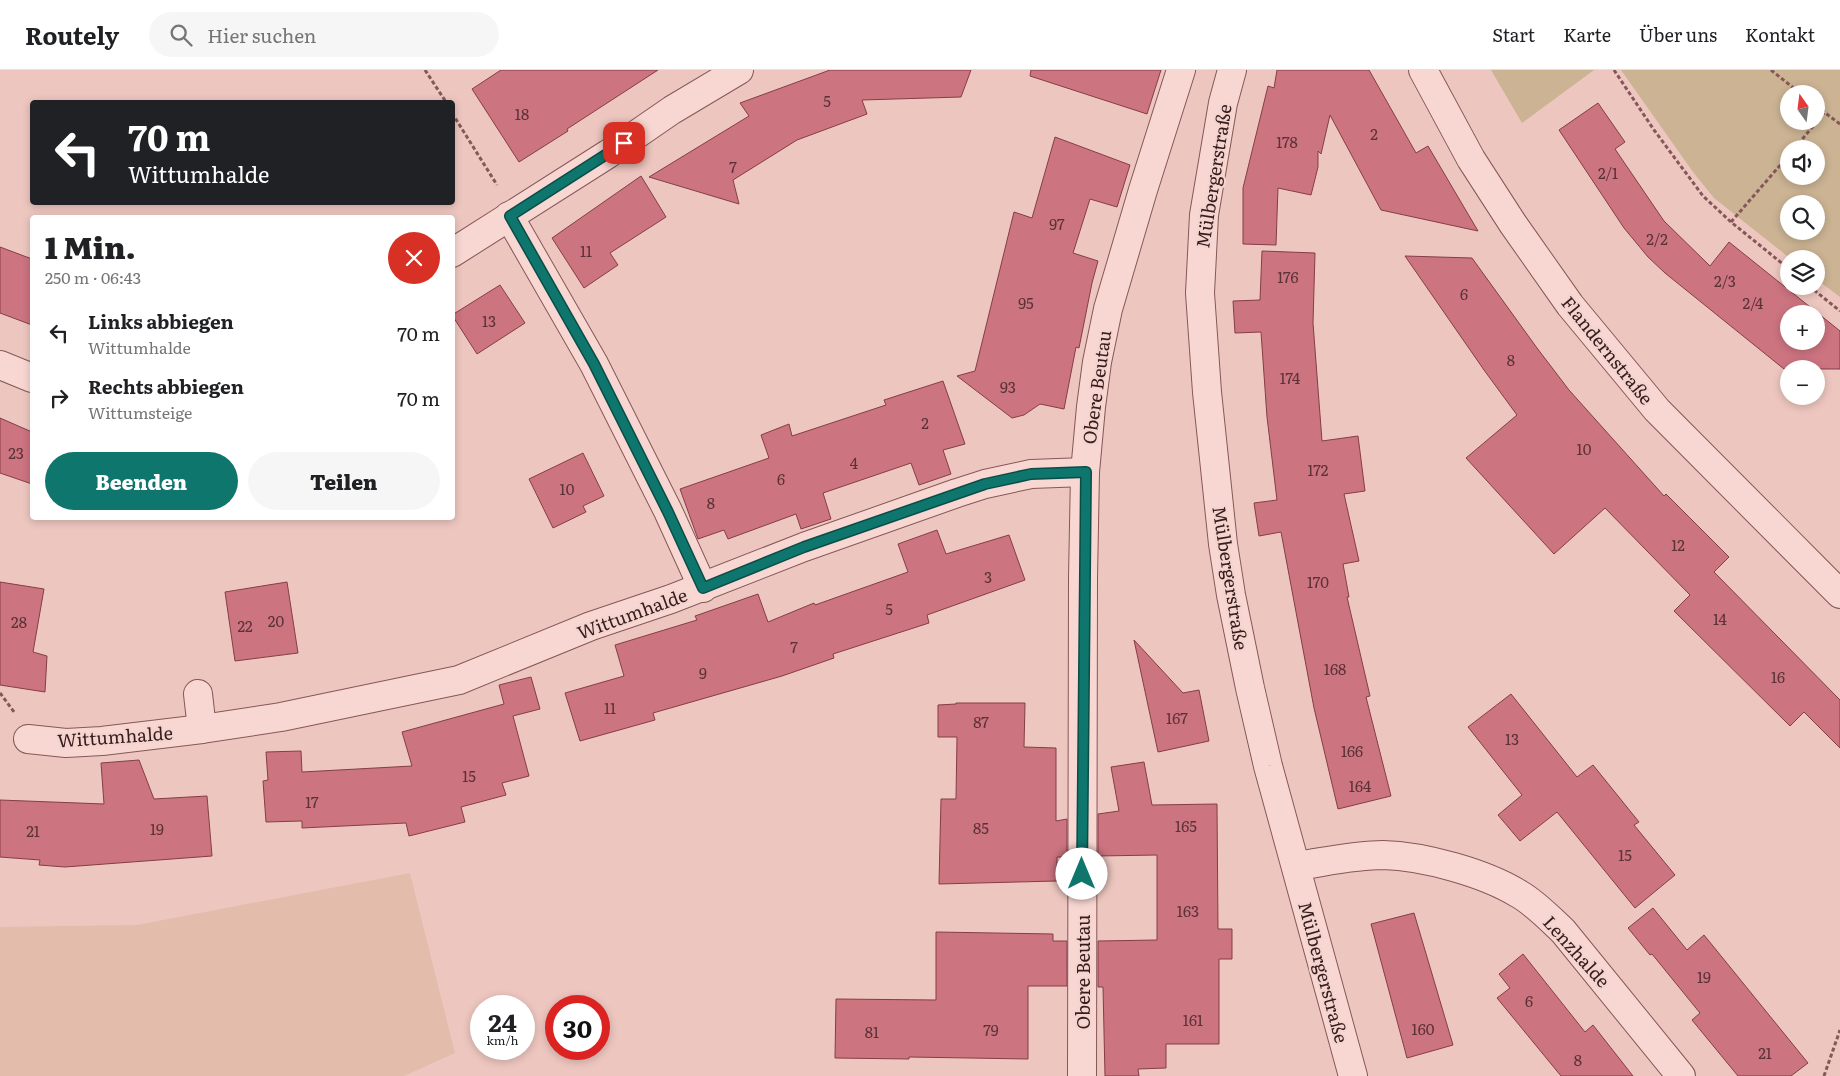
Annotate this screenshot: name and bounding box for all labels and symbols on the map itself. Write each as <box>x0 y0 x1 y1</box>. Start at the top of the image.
north arrow <box>1780 85 1825 130</box>
house number: 5 <box>823 89 831 112</box>
house number: 18 <box>515 102 529 125</box>
street label: Mülbergerstraße <box>1188 102 1238 250</box>
pin <box>603 122 645 164</box>
house number: 2 <box>1370 122 1378 145</box>
house number: 178 <box>1276 130 1298 153</box>
house number: 7 <box>729 155 737 178</box>
house number: 2/1 <box>1598 161 1618 184</box>
house number: 97 <box>1049 212 1065 235</box>
house number: 2/2 <box>1646 227 1668 250</box>
house number: 11 <box>580 239 592 262</box>
house number: 176 <box>1277 265 1299 288</box>
house number: 2/3 <box>1714 269 1736 292</box>
house number: 6 <box>1460 282 1468 305</box>
street label: Flandernstraße <box>1556 290 1660 410</box>
house number: 95 <box>1018 291 1034 314</box>
house number: 2/4 <box>1743 291 1763 314</box>
house number: 13 <box>482 309 496 332</box>
street label: Obere Beutau <box>1075 328 1117 446</box>
house number: 8 <box>1507 348 1515 371</box>
house number: 174 <box>1280 366 1300 389</box>
house number: 93 <box>1000 375 1016 398</box>
house number: 2 <box>921 411 929 434</box>
house number: 10 <box>1577 437 1592 460</box>
house number: 23 <box>8 441 24 464</box>
house number: 4 <box>850 451 858 474</box>
house number: 172 <box>1308 458 1329 481</box>
house number: 6 <box>777 467 785 490</box>
house number: 10 <box>560 477 575 500</box>
house number: 8 <box>707 491 715 514</box>
street label: Mülbergerstraße <box>1206 504 1256 652</box>
house number: 12 <box>1671 533 1685 556</box>
house number: 3 <box>984 565 992 588</box>
house number: 170 <box>1307 570 1329 593</box>
street label: Wittumhalde <box>573 581 691 645</box>
house number: 5 <box>885 597 893 620</box>
house number: 14 <box>1713 607 1727 630</box>
house number: 20 <box>268 609 284 632</box>
house number: 28 <box>11 610 27 633</box>
house number: 22 <box>237 614 253 637</box>
house number: 7 <box>790 635 798 658</box>
house number: 168 <box>1324 657 1346 680</box>
house number: 9 <box>699 661 707 684</box>
house number: 16 <box>1771 665 1785 688</box>
house number: 11 <box>604 696 616 719</box>
house number: 167 <box>1166 706 1188 729</box>
house number: 87 <box>973 710 989 733</box>
street label: Wittumhalde <box>56 718 174 754</box>
house number: 13 <box>1505 727 1519 750</box>
house number: 166 <box>1341 739 1363 762</box>
house number: 15 <box>462 764 476 787</box>
house number: 164 <box>1349 774 1371 797</box>
house number: 17 <box>305 790 319 813</box>
house number: 165 <box>1175 814 1197 837</box>
house number: 85 <box>973 816 989 839</box>
house number: 19 <box>150 817 164 840</box>
house number: 21 <box>26 819 40 842</box>
house number: 15 <box>1618 843 1632 866</box>
position arrow <box>1055 847 1107 899</box>
street label: Mülbergerstraße <box>1292 898 1356 1046</box>
house number: 163 <box>1177 899 1199 922</box>
street label: Lenzhalde <box>1537 909 1617 993</box>
street label: Obere Beutau <box>1069 915 1096 1029</box>
house number: 19 <box>1697 965 1711 988</box>
house number: 6 <box>1525 989 1533 1012</box>
speed limit sign: 30 <box>545 995 610 1060</box>
house number: 161 <box>1183 1008 1203 1031</box>
house number: 160 <box>1412 1017 1435 1040</box>
house number: 79 <box>983 1018 999 1041</box>
house number: 81 <box>865 1020 879 1043</box>
house number: 21 <box>1758 1041 1772 1064</box>
house number: 8 <box>1574 1048 1582 1071</box>

